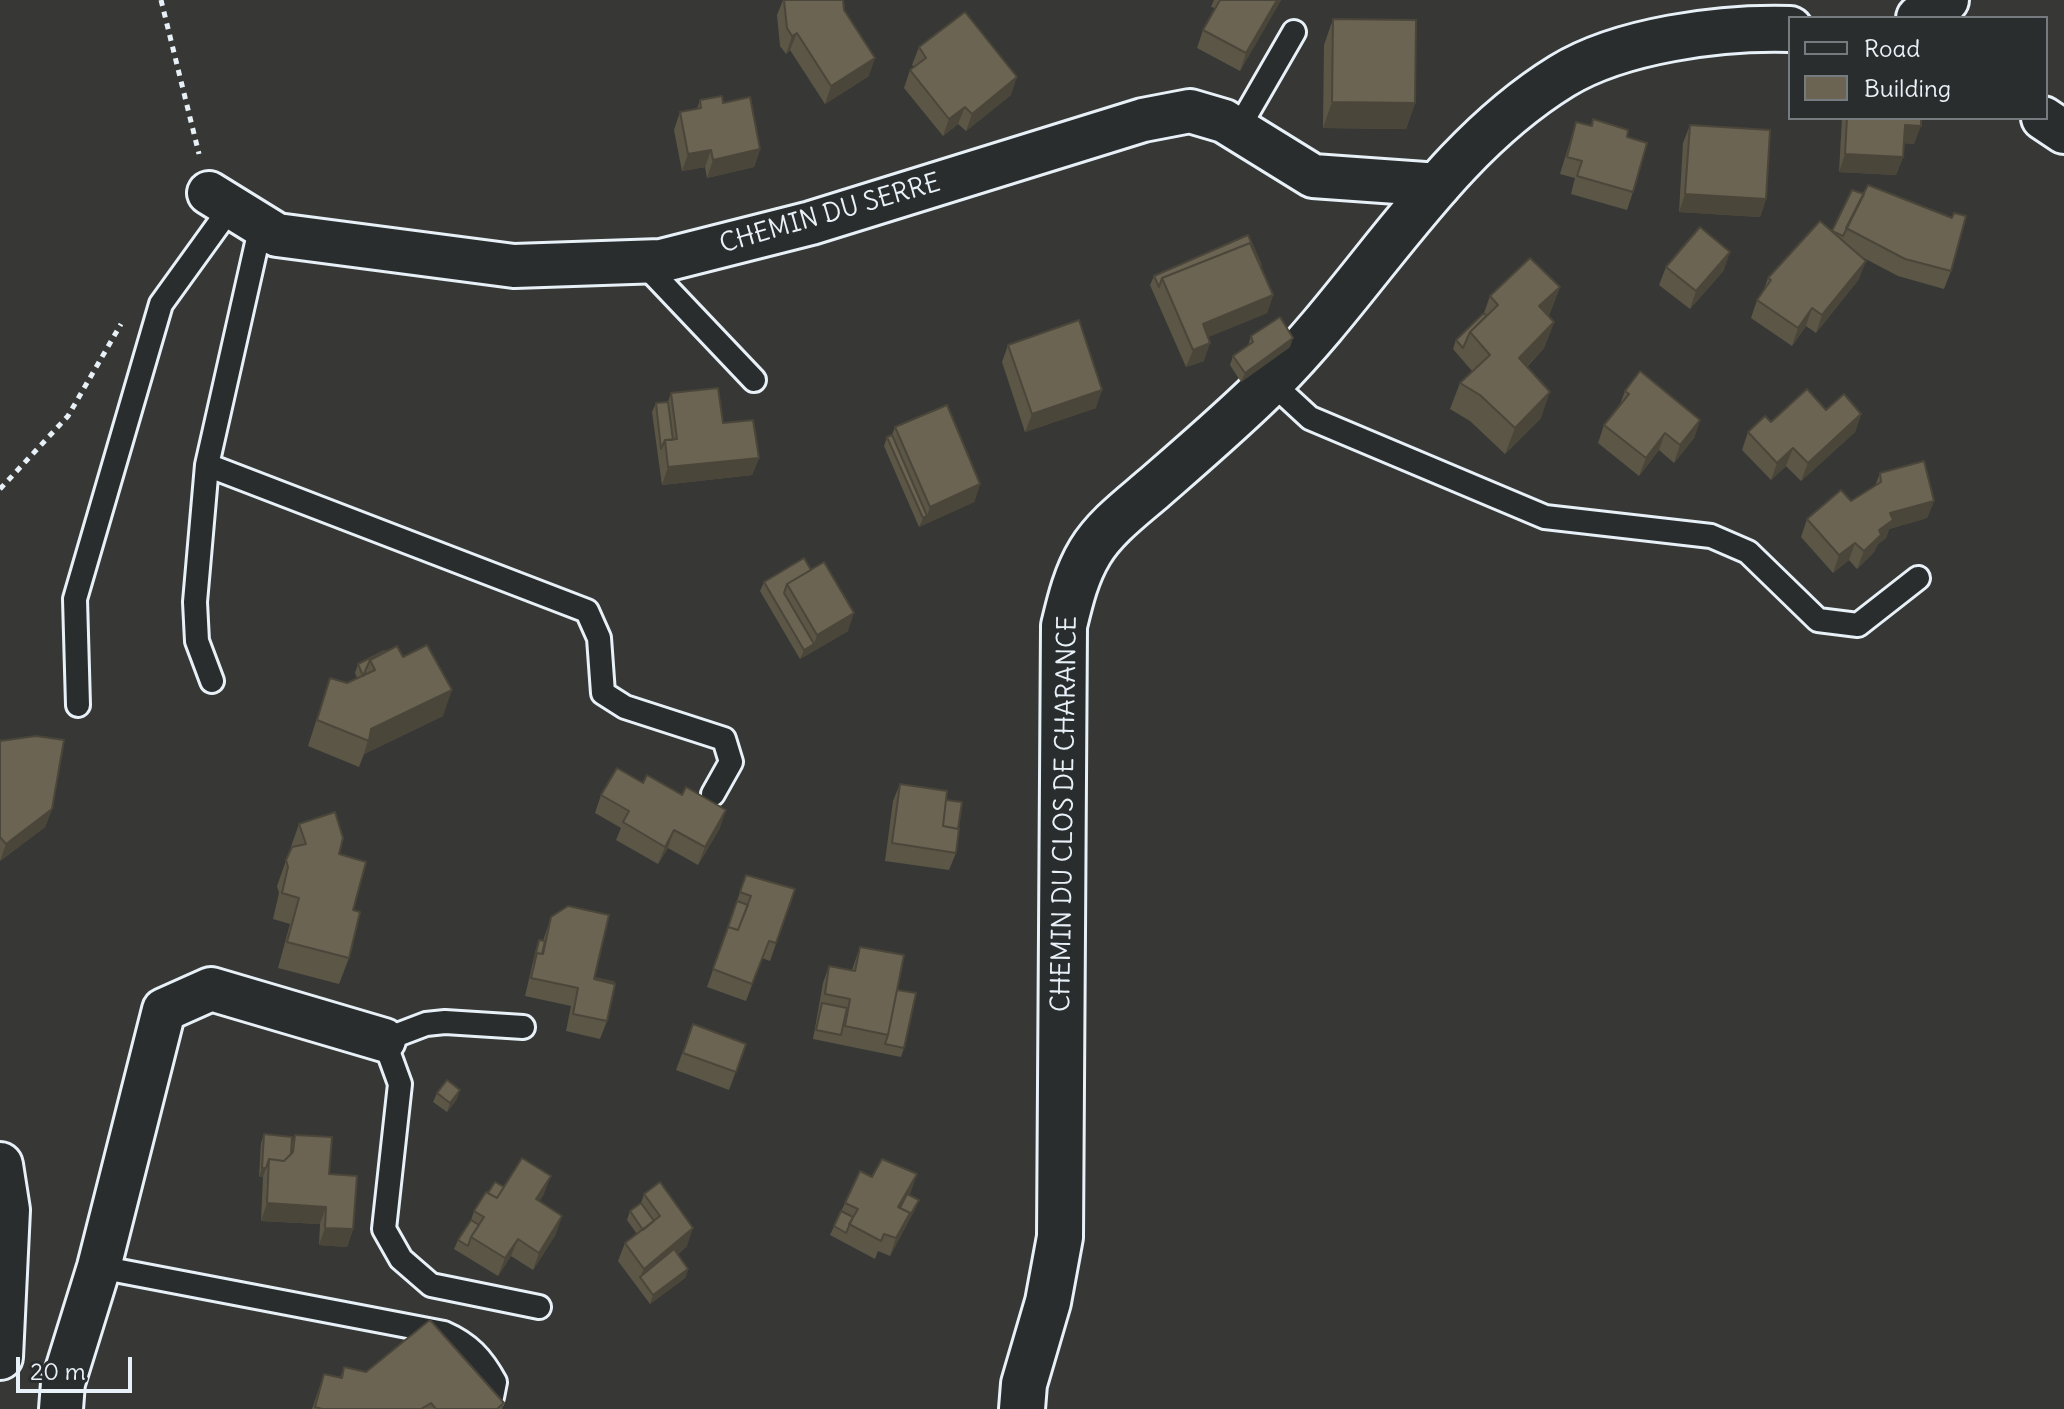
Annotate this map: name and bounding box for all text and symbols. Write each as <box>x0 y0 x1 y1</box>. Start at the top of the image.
legend <box>1788 16 2048 120</box>
text: Road <box>1864 33 1920 63</box>
text: Building <box>1864 73 1951 103</box>
street label: CHEMIN DU SERRE <box>716 168 944 260</box>
street label: CHEMIN DU CLOS DE CHARANCE <box>1046 616 1084 1012</box>
scale bar <box>20 1341 136 1391</box>
text: 20 m <box>30 1356 86 1386</box>

